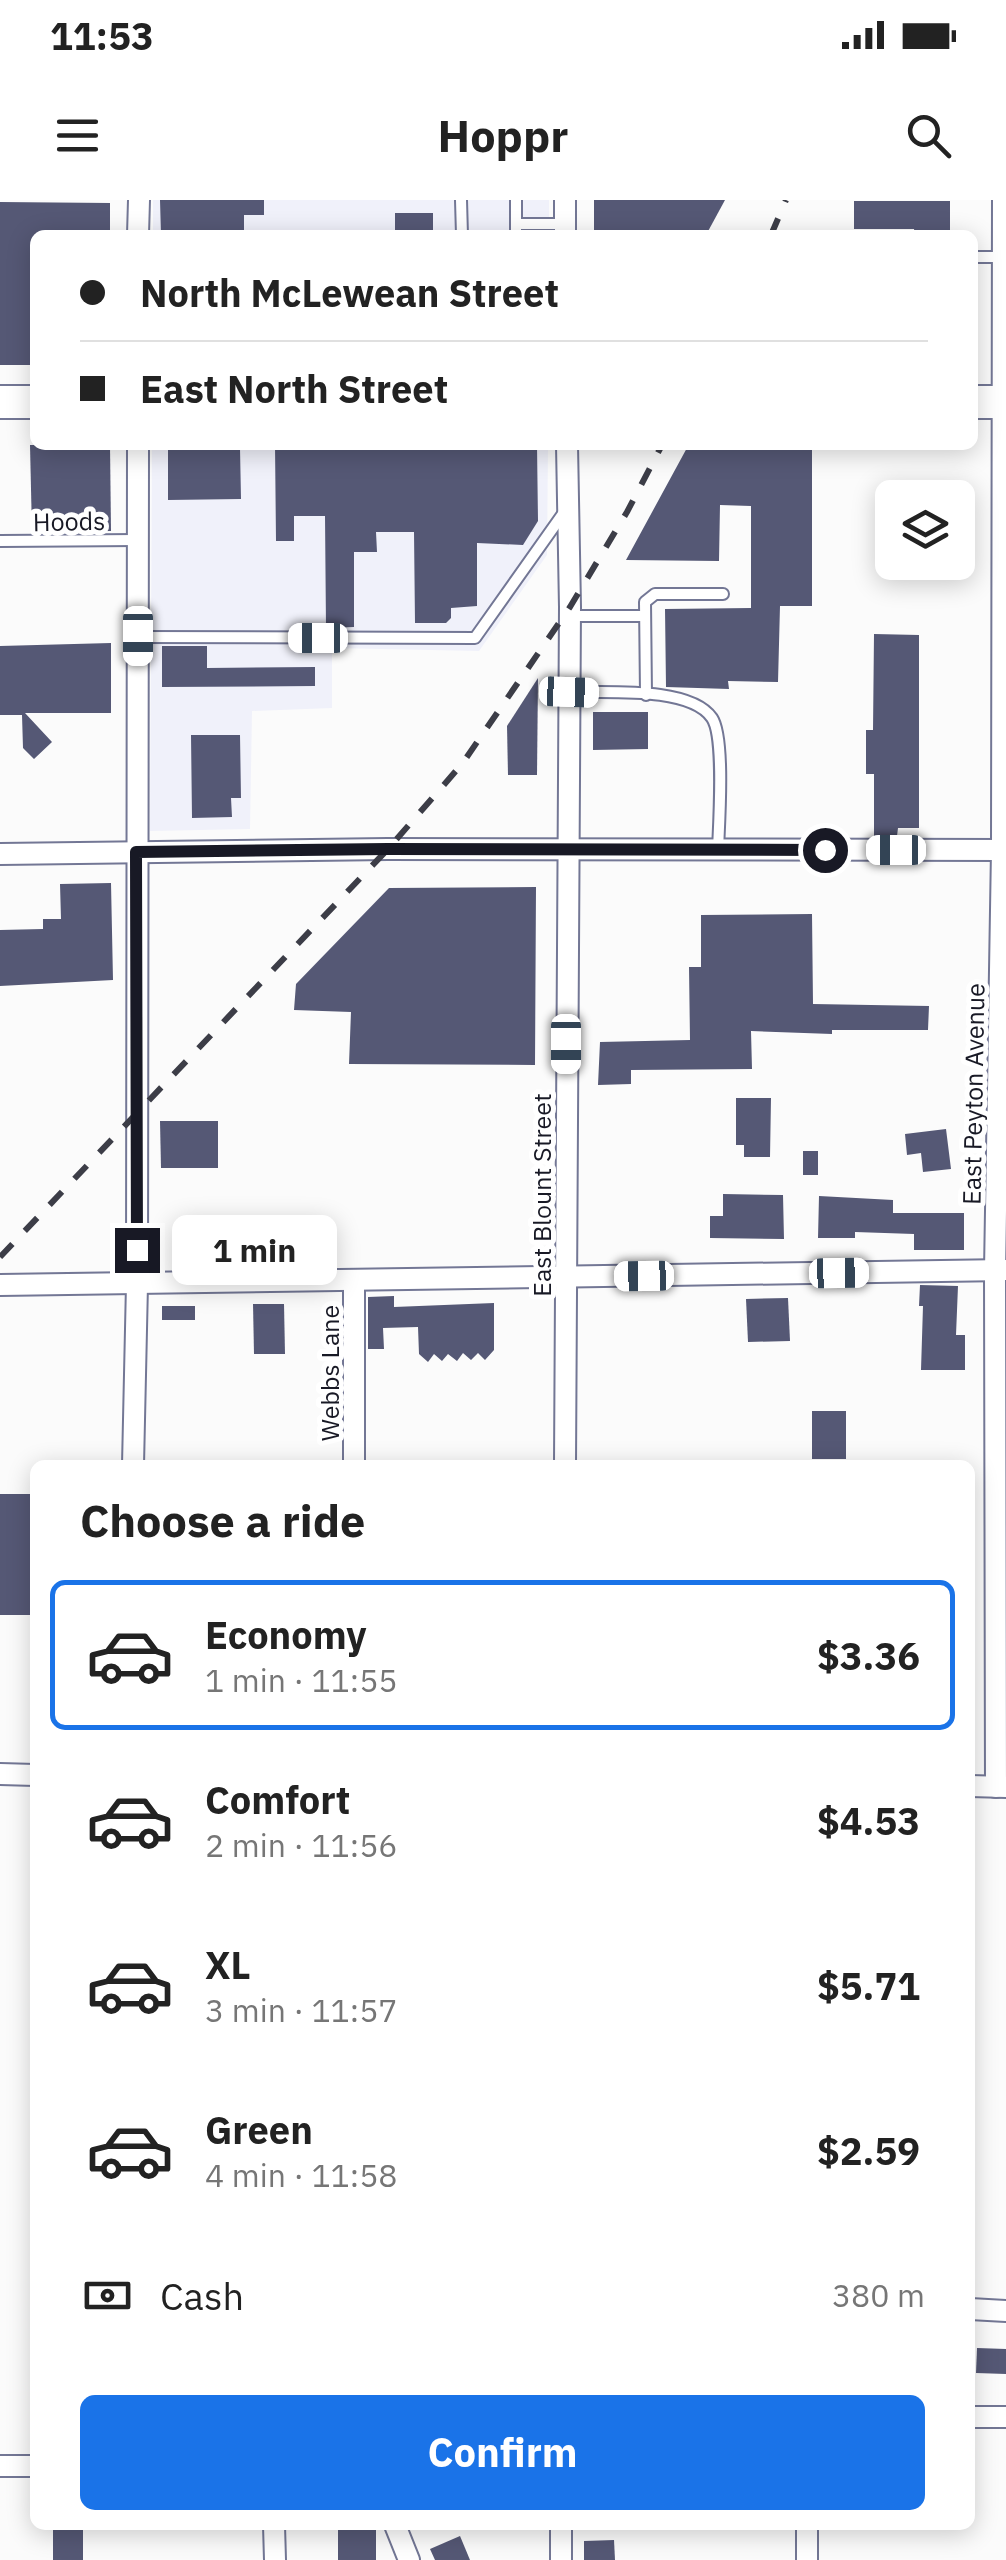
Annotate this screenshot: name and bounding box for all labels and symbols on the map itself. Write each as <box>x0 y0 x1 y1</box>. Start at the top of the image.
street label: Hoods <box>33 504 105 538</box>
car <box>123 606 153 666</box>
car <box>288 623 348 653</box>
car <box>538 676 600 708</box>
route start <box>803 828 848 873</box>
car <box>866 835 926 865</box>
street label: East Peyton Avenue <box>955 983 991 1205</box>
car <box>551 1014 581 1074</box>
street label: East Blount Street <box>525 1093 558 1297</box>
callout: 1 min <box>172 1215 337 1285</box>
route end <box>115 1228 160 1273</box>
car <box>809 1257 869 1289</box>
car <box>614 1260 674 1292</box>
street label: Webbs Lane <box>313 1305 346 1441</box>

